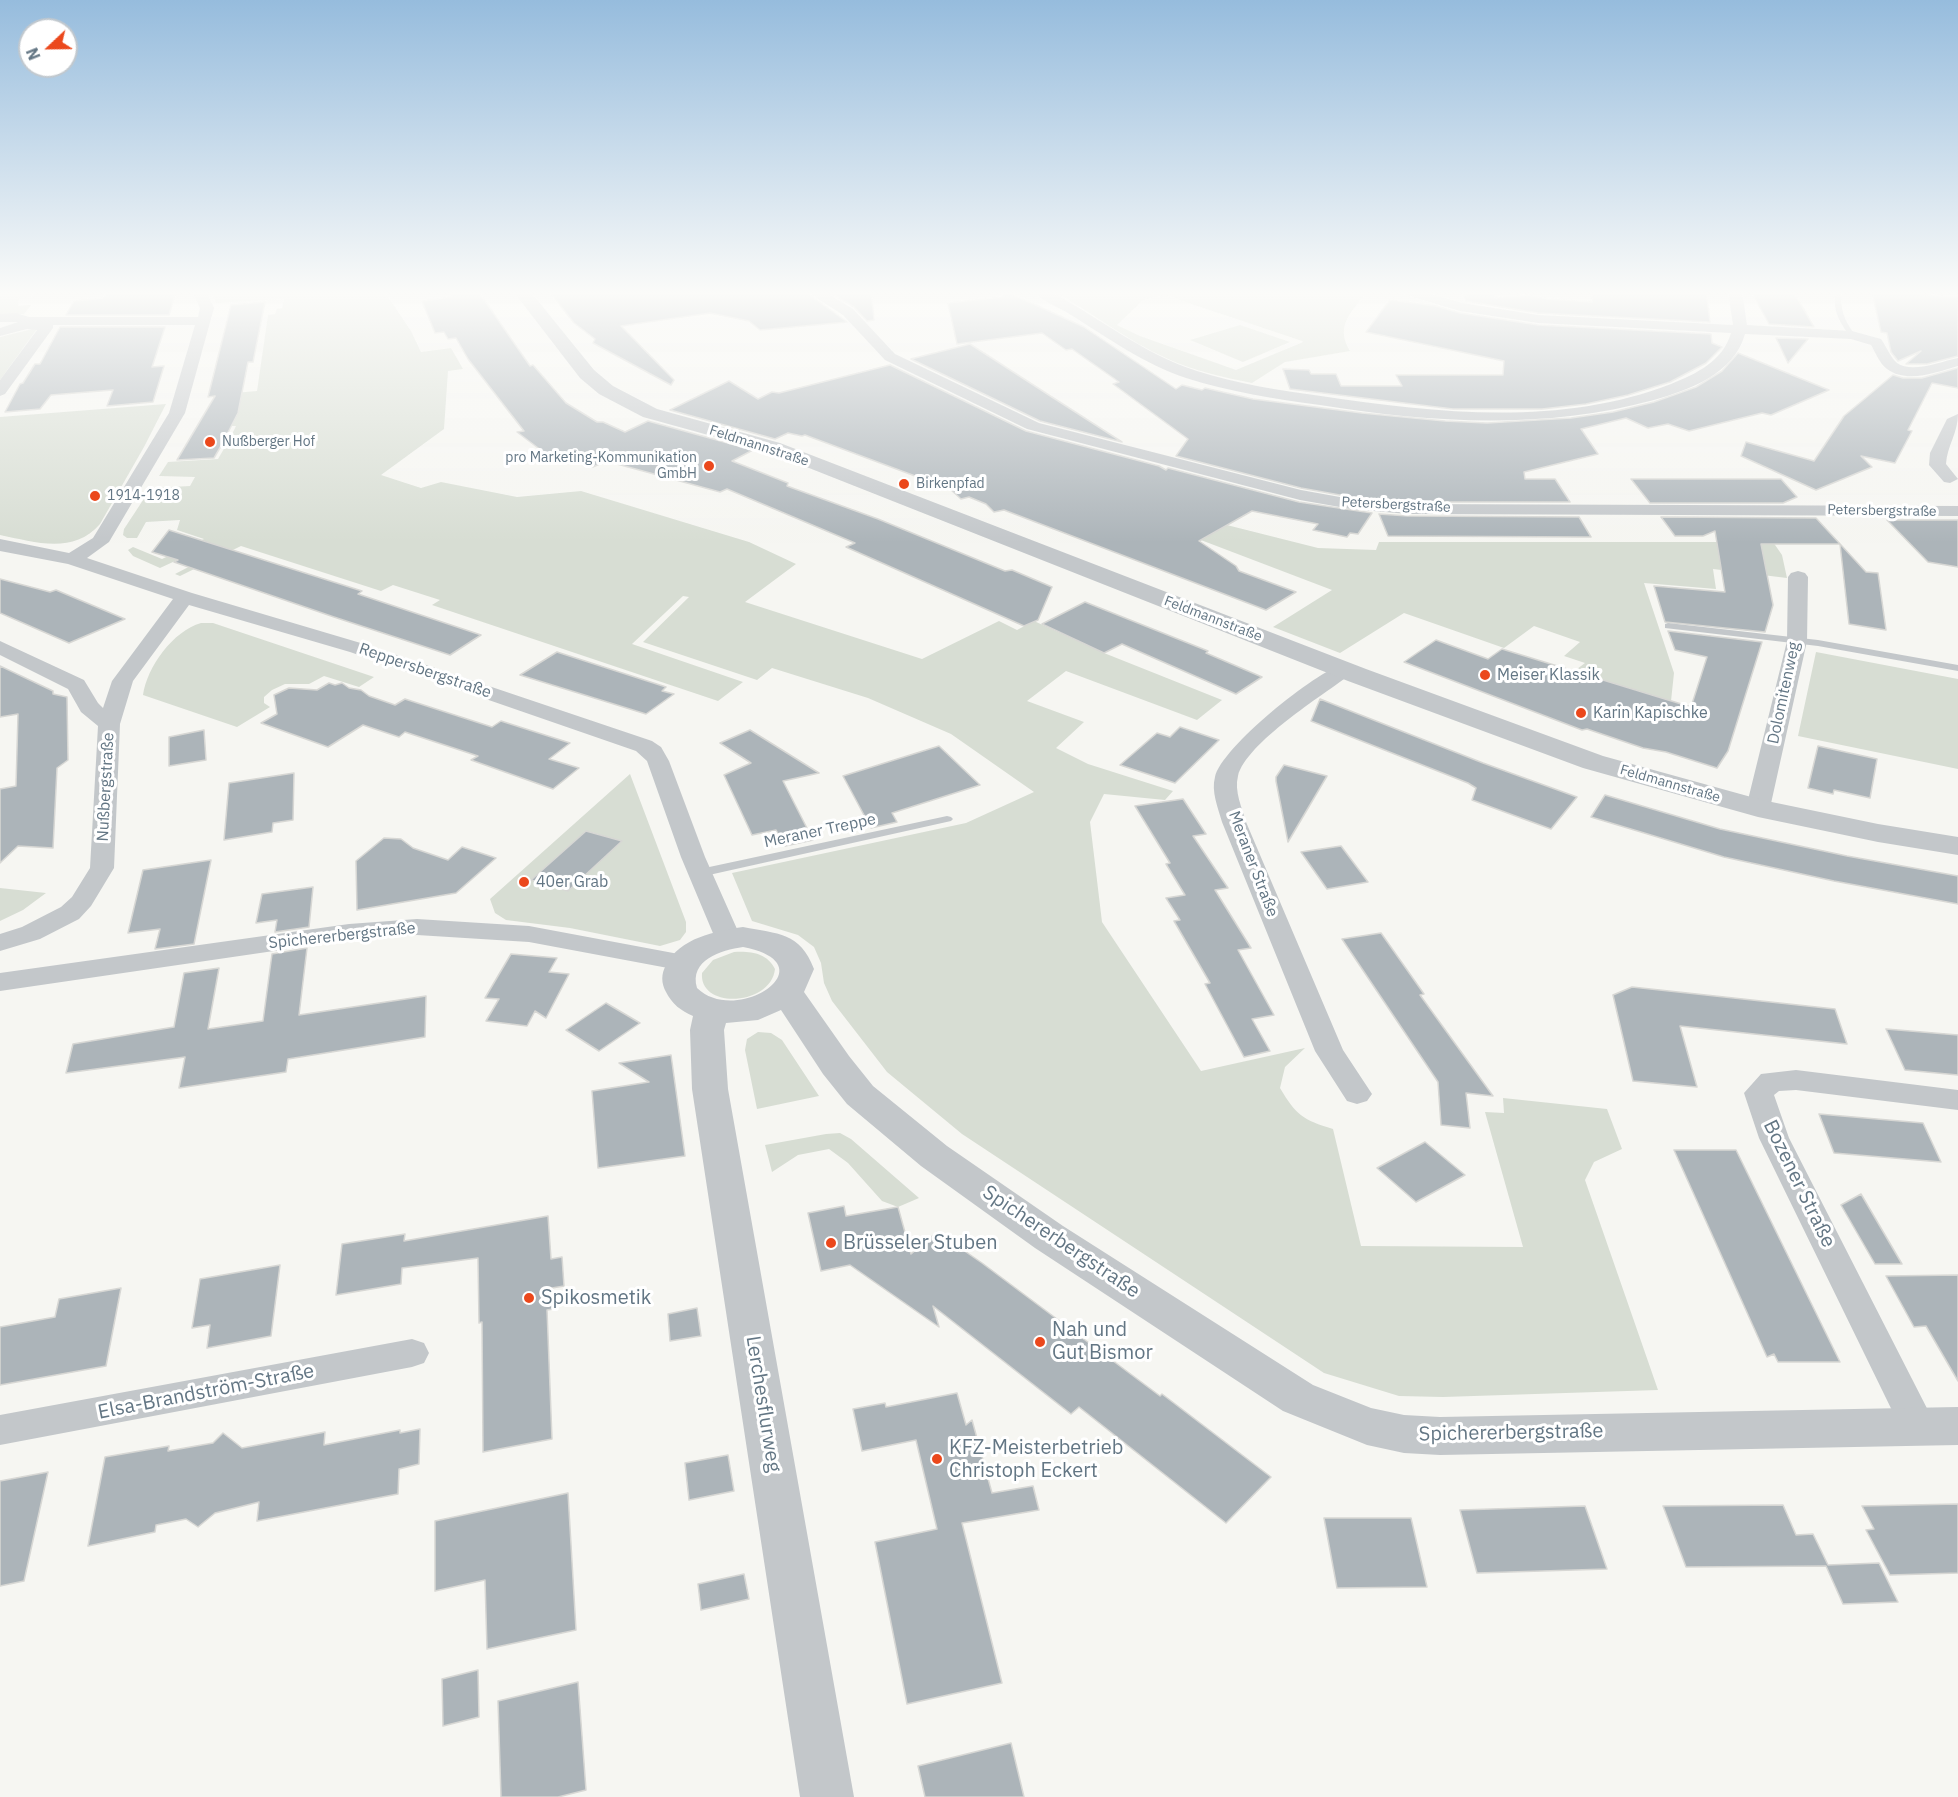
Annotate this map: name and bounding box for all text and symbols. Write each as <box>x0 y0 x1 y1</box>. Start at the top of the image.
north arrow <box>18 18 78 78</box>
text: N <box>22 45 45 63</box>
street label: Feldmannstraße <box>707 422 811 470</box>
place label: Nußberger Hof <box>222 434 315 450</box>
marker: Nußberger Hof <box>203 435 217 449</box>
place label: pro Marketing-Kommunikation GmbH <box>505 450 697 482</box>
marker: pro Marketing-Kommunikation GmbH <box>702 459 716 473</box>
place label: Birkenpfad <box>916 476 985 492</box>
marker: Birkenpfad <box>897 477 911 491</box>
place label: 1914-1918 <box>107 488 180 504</box>
marker: 1914-1918 <box>88 489 102 503</box>
street label: Petersbergstraße <box>1341 494 1451 516</box>
street label: Petersbergstraße <box>1827 502 1937 520</box>
street label: Feldmannstraße <box>1162 593 1264 645</box>
street label: Reppersbergstraße <box>356 639 494 703</box>
street label: Dolomitenweg <box>1764 640 1804 746</box>
place label: Meiser Klassik <box>1497 665 1600 685</box>
marker: Meiser Klassik <box>1478 668 1492 682</box>
place label: Karin Kapischke <box>1593 703 1708 723</box>
marker: Karin Kapischke <box>1574 706 1588 720</box>
street label: Nußbergstraße <box>94 732 118 842</box>
street label: Feldmannstraße <box>1618 762 1722 806</box>
street label: Meraner Straße <box>1224 808 1282 920</box>
street label: Meraner Treppe <box>762 810 878 852</box>
place label: 40er Grab <box>536 872 608 892</box>
marker: 40er Grab <box>517 875 531 889</box>
street label: Spichererbergstraße <box>268 919 416 953</box>
street label: Bozener Straße <box>1758 1116 1840 1252</box>
street label: Spichererbergstraße <box>978 1180 1144 1304</box>
place label: Brüsseler Stuben <box>843 1231 998 1255</box>
marker: Brüsseler Stuben <box>824 1236 838 1250</box>
place label: Spikosmetik <box>541 1286 651 1310</box>
marker: Spikosmetik <box>522 1291 536 1305</box>
place label: Nah und Gut Bismor <box>1052 1318 1153 1365</box>
street label: Lerchesflurweg <box>740 1334 786 1474</box>
marker: Nah und Gut Bismor <box>1033 1335 1047 1349</box>
street label: Elsa-Brandström-Straße <box>96 1359 316 1425</box>
street label: Spichererbergstraße <box>1419 1419 1603 1447</box>
place label: KFZ-Meisterbetrieb Christoph Eckert <box>949 1436 1123 1483</box>
marker: KFZ-Meisterbetrieb Christoph Eckert <box>930 1452 944 1466</box>

